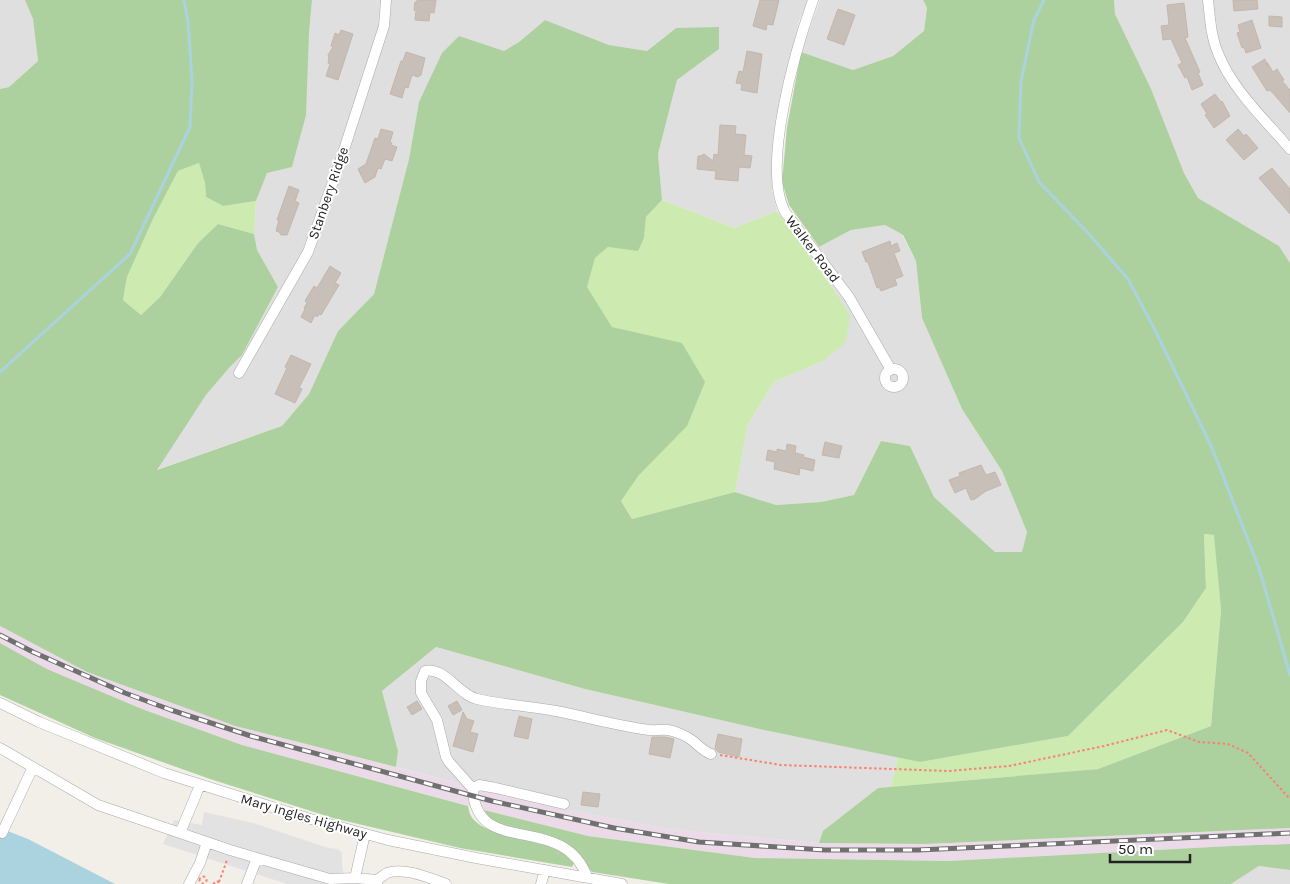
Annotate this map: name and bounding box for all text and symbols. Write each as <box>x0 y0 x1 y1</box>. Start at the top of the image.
street label: Stanbery Ridge <box>305 145 352 242</box>
street label: Walker Road <box>782 212 843 286</box>
street label: Mary Ingles Highway <box>239 790 370 843</box>
scale bar <box>1110 832 1190 864</box>
text: 50 m <box>1118 840 1153 858</box>

